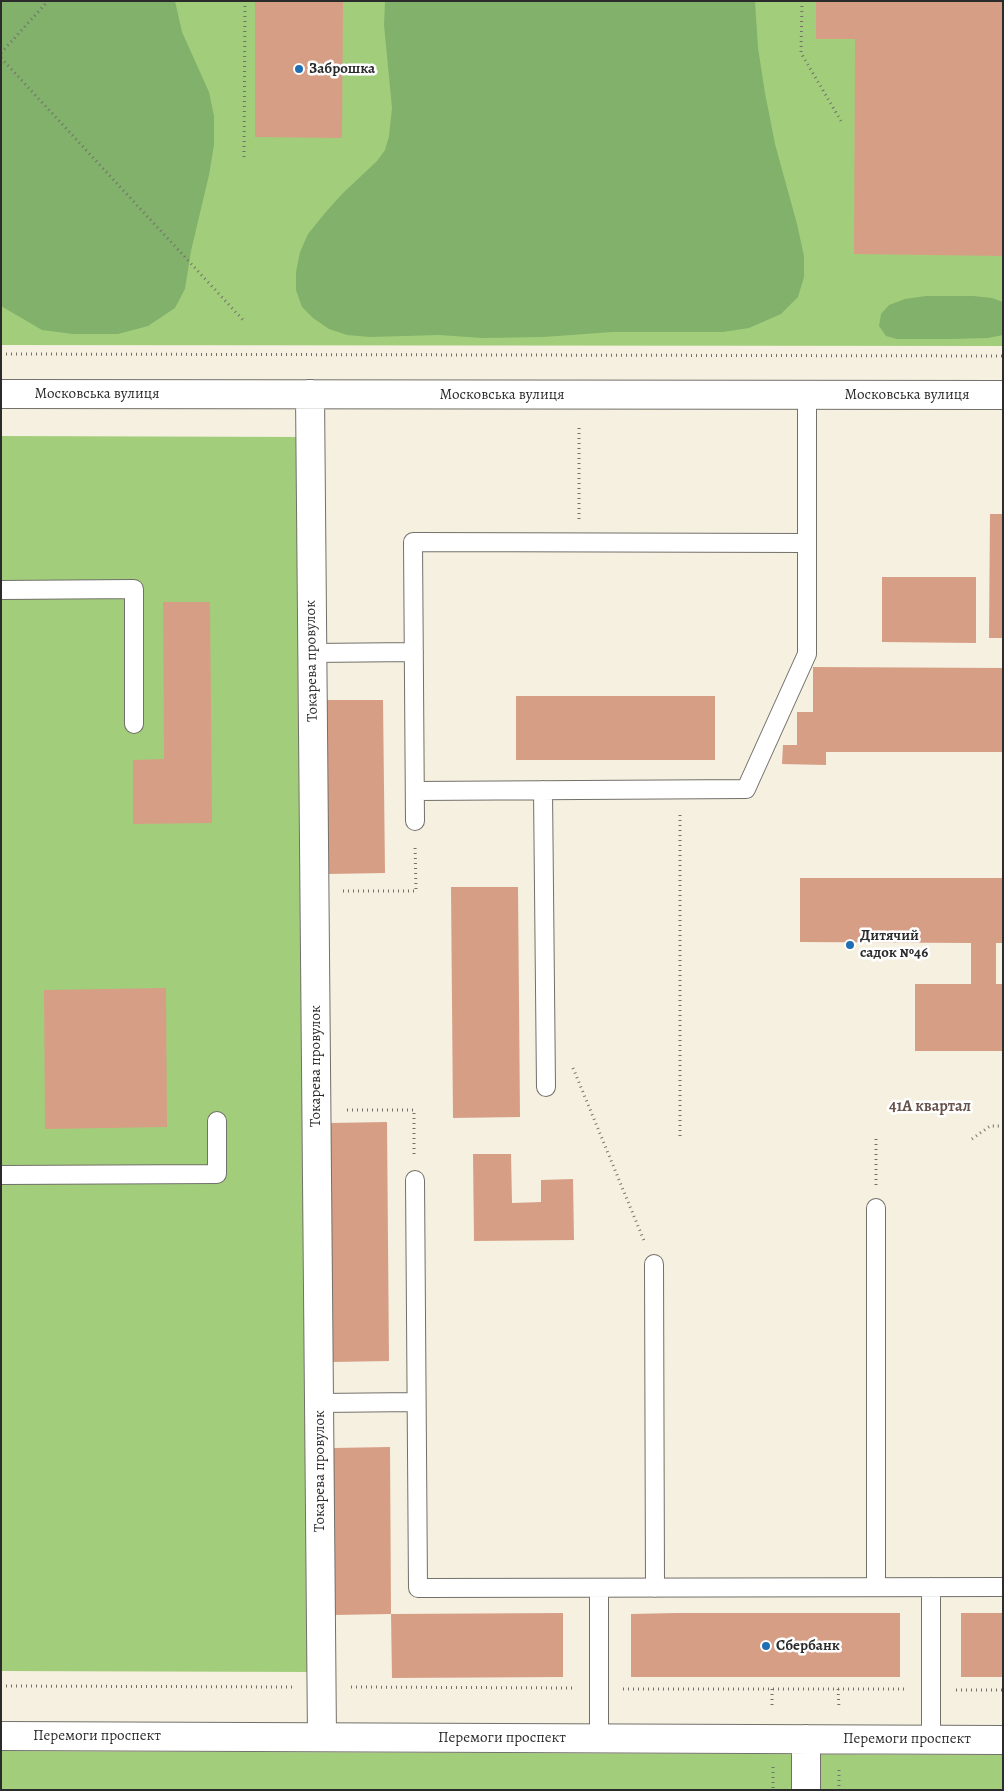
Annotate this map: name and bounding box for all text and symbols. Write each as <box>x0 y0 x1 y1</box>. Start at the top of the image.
place label: Заброшка <box>309 60 375 78</box>
marker: Заброшка <box>293 63 305 75</box>
street label: Московська вулиця <box>35 385 159 403</box>
street label: Московська вулиця <box>440 386 564 404</box>
street label: Московська вулиця <box>845 386 969 404</box>
street label: Токарева провулок <box>302 600 322 722</box>
place label: Дитячий садок №46 <box>860 927 928 962</box>
marker: Дитячий садок №46 <box>844 939 856 951</box>
street label: Токарева провулок <box>307 1005 325 1127</box>
district label: 41А квартал <box>889 1097 971 1117</box>
street label: Токарева провулок <box>311 1410 329 1532</box>
place label: Сбербанк <box>776 1637 840 1655</box>
marker: Сбербанк <box>760 1640 772 1652</box>
street label: Перемоги проспект <box>33 1727 161 1745</box>
street label: Перемоги проспект <box>438 1729 566 1747</box>
street label: Перемоги проспект <box>843 1730 971 1748</box>

